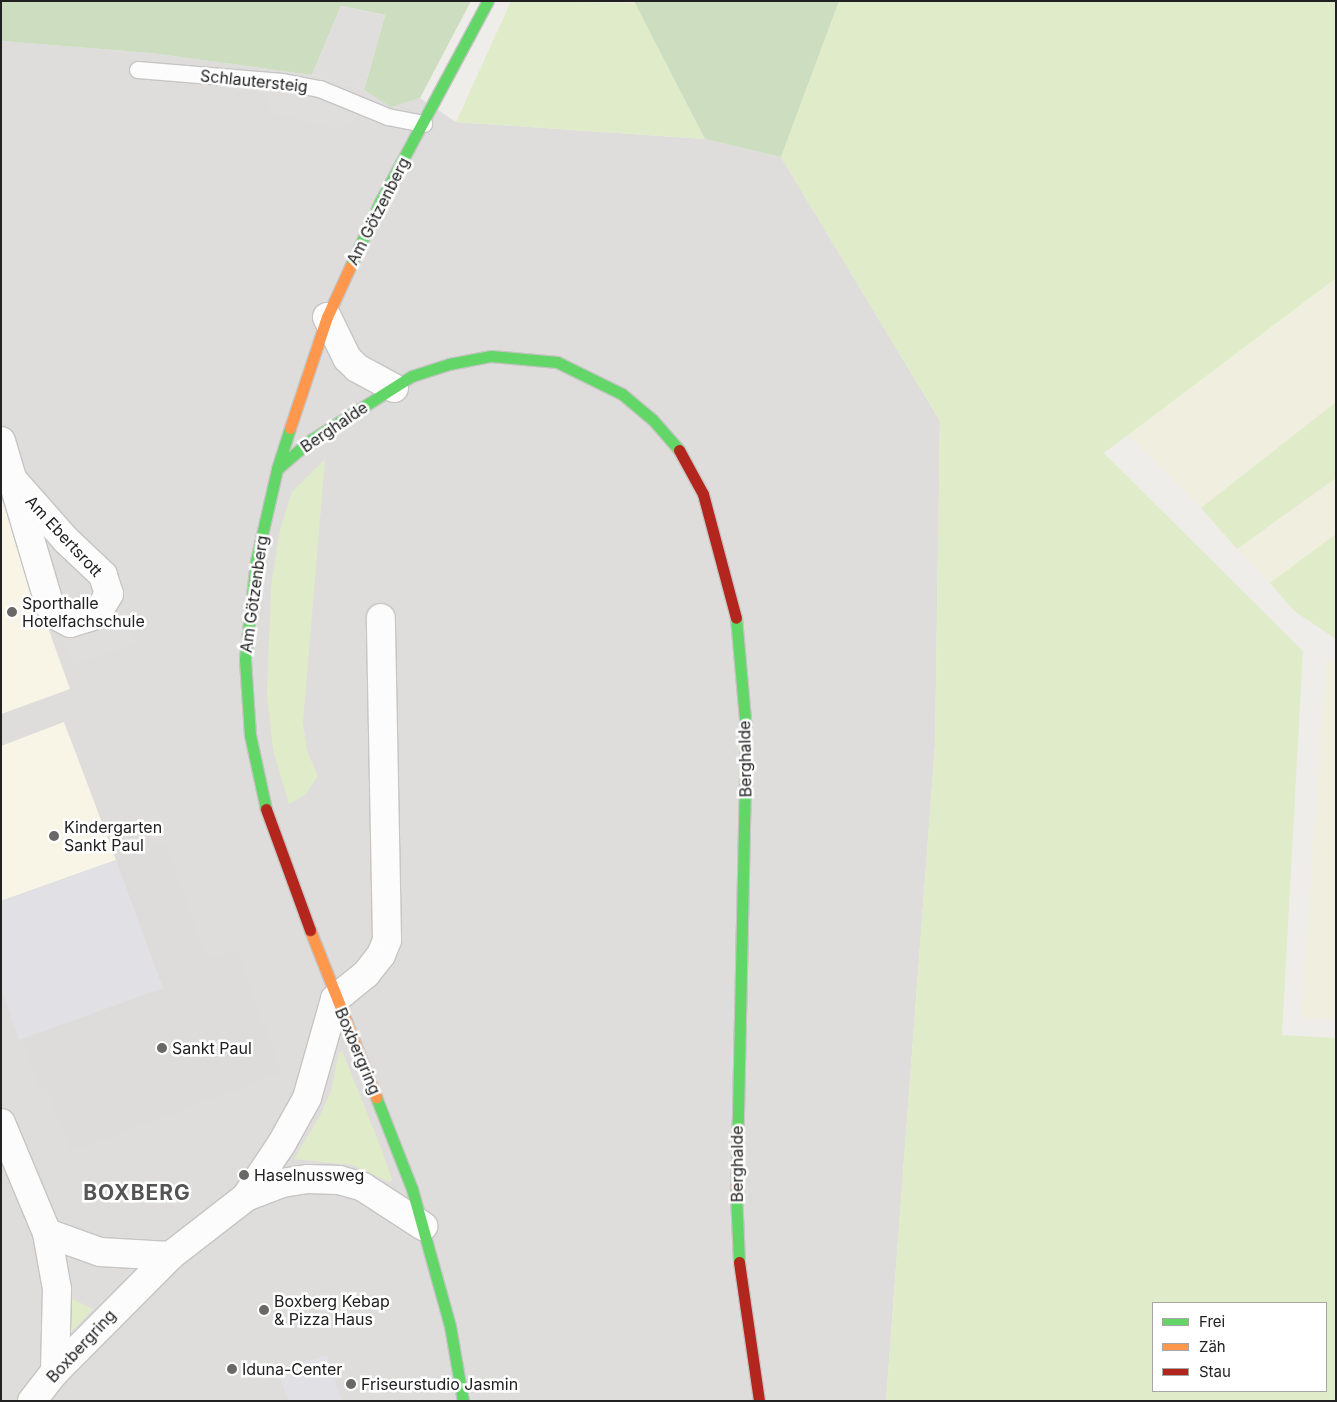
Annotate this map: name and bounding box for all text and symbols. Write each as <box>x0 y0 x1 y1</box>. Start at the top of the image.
street label: Schlautersteig <box>199 66 309 96</box>
street label: Am Götzenberg <box>343 154 413 268</box>
street label: Berghalde <box>297 398 371 456</box>
street label: Am Ebertsrott <box>22 492 106 580</box>
street label: Am Götzenberg <box>236 534 272 654</box>
place label: Sporthalle Hotelfachschule <box>22 593 145 631</box>
marker: Sporthalle Hotelfachschule <box>6 606 18 618</box>
street label: Berghalde <box>735 720 755 798</box>
place label: Kindergarten Sankt Paul <box>64 817 162 855</box>
marker: Kindergarten Sankt Paul <box>48 830 60 842</box>
street label: Boxbergring <box>331 1005 385 1097</box>
place label: Sankt Paul <box>172 1038 252 1058</box>
marker: Sankt Paul <box>156 1042 168 1054</box>
street label: Berghalde <box>727 1126 747 1202</box>
place label: Haselnussweg <box>254 1165 364 1185</box>
marker: Haselnussweg <box>238 1169 250 1181</box>
district label: BOXBERG <box>82 1180 192 1206</box>
place label: Boxberg Kebap & Pizza Haus <box>274 1291 390 1329</box>
legend <box>1152 1302 1327 1392</box>
marker: Boxberg Kebap & Pizza Haus <box>258 1304 270 1316</box>
street label: Boxbergring <box>42 1306 120 1386</box>
text: Frei <box>1199 1312 1225 1331</box>
text: Zäh <box>1199 1337 1226 1356</box>
place label: Iduna-Center <box>242 1359 342 1379</box>
text: Stau <box>1199 1362 1231 1381</box>
marker: Iduna-Center <box>226 1363 238 1375</box>
place label: Friseurstudio Jasmin <box>361 1374 518 1394</box>
marker: Friseurstudio Jasmin <box>345 1378 357 1390</box>

